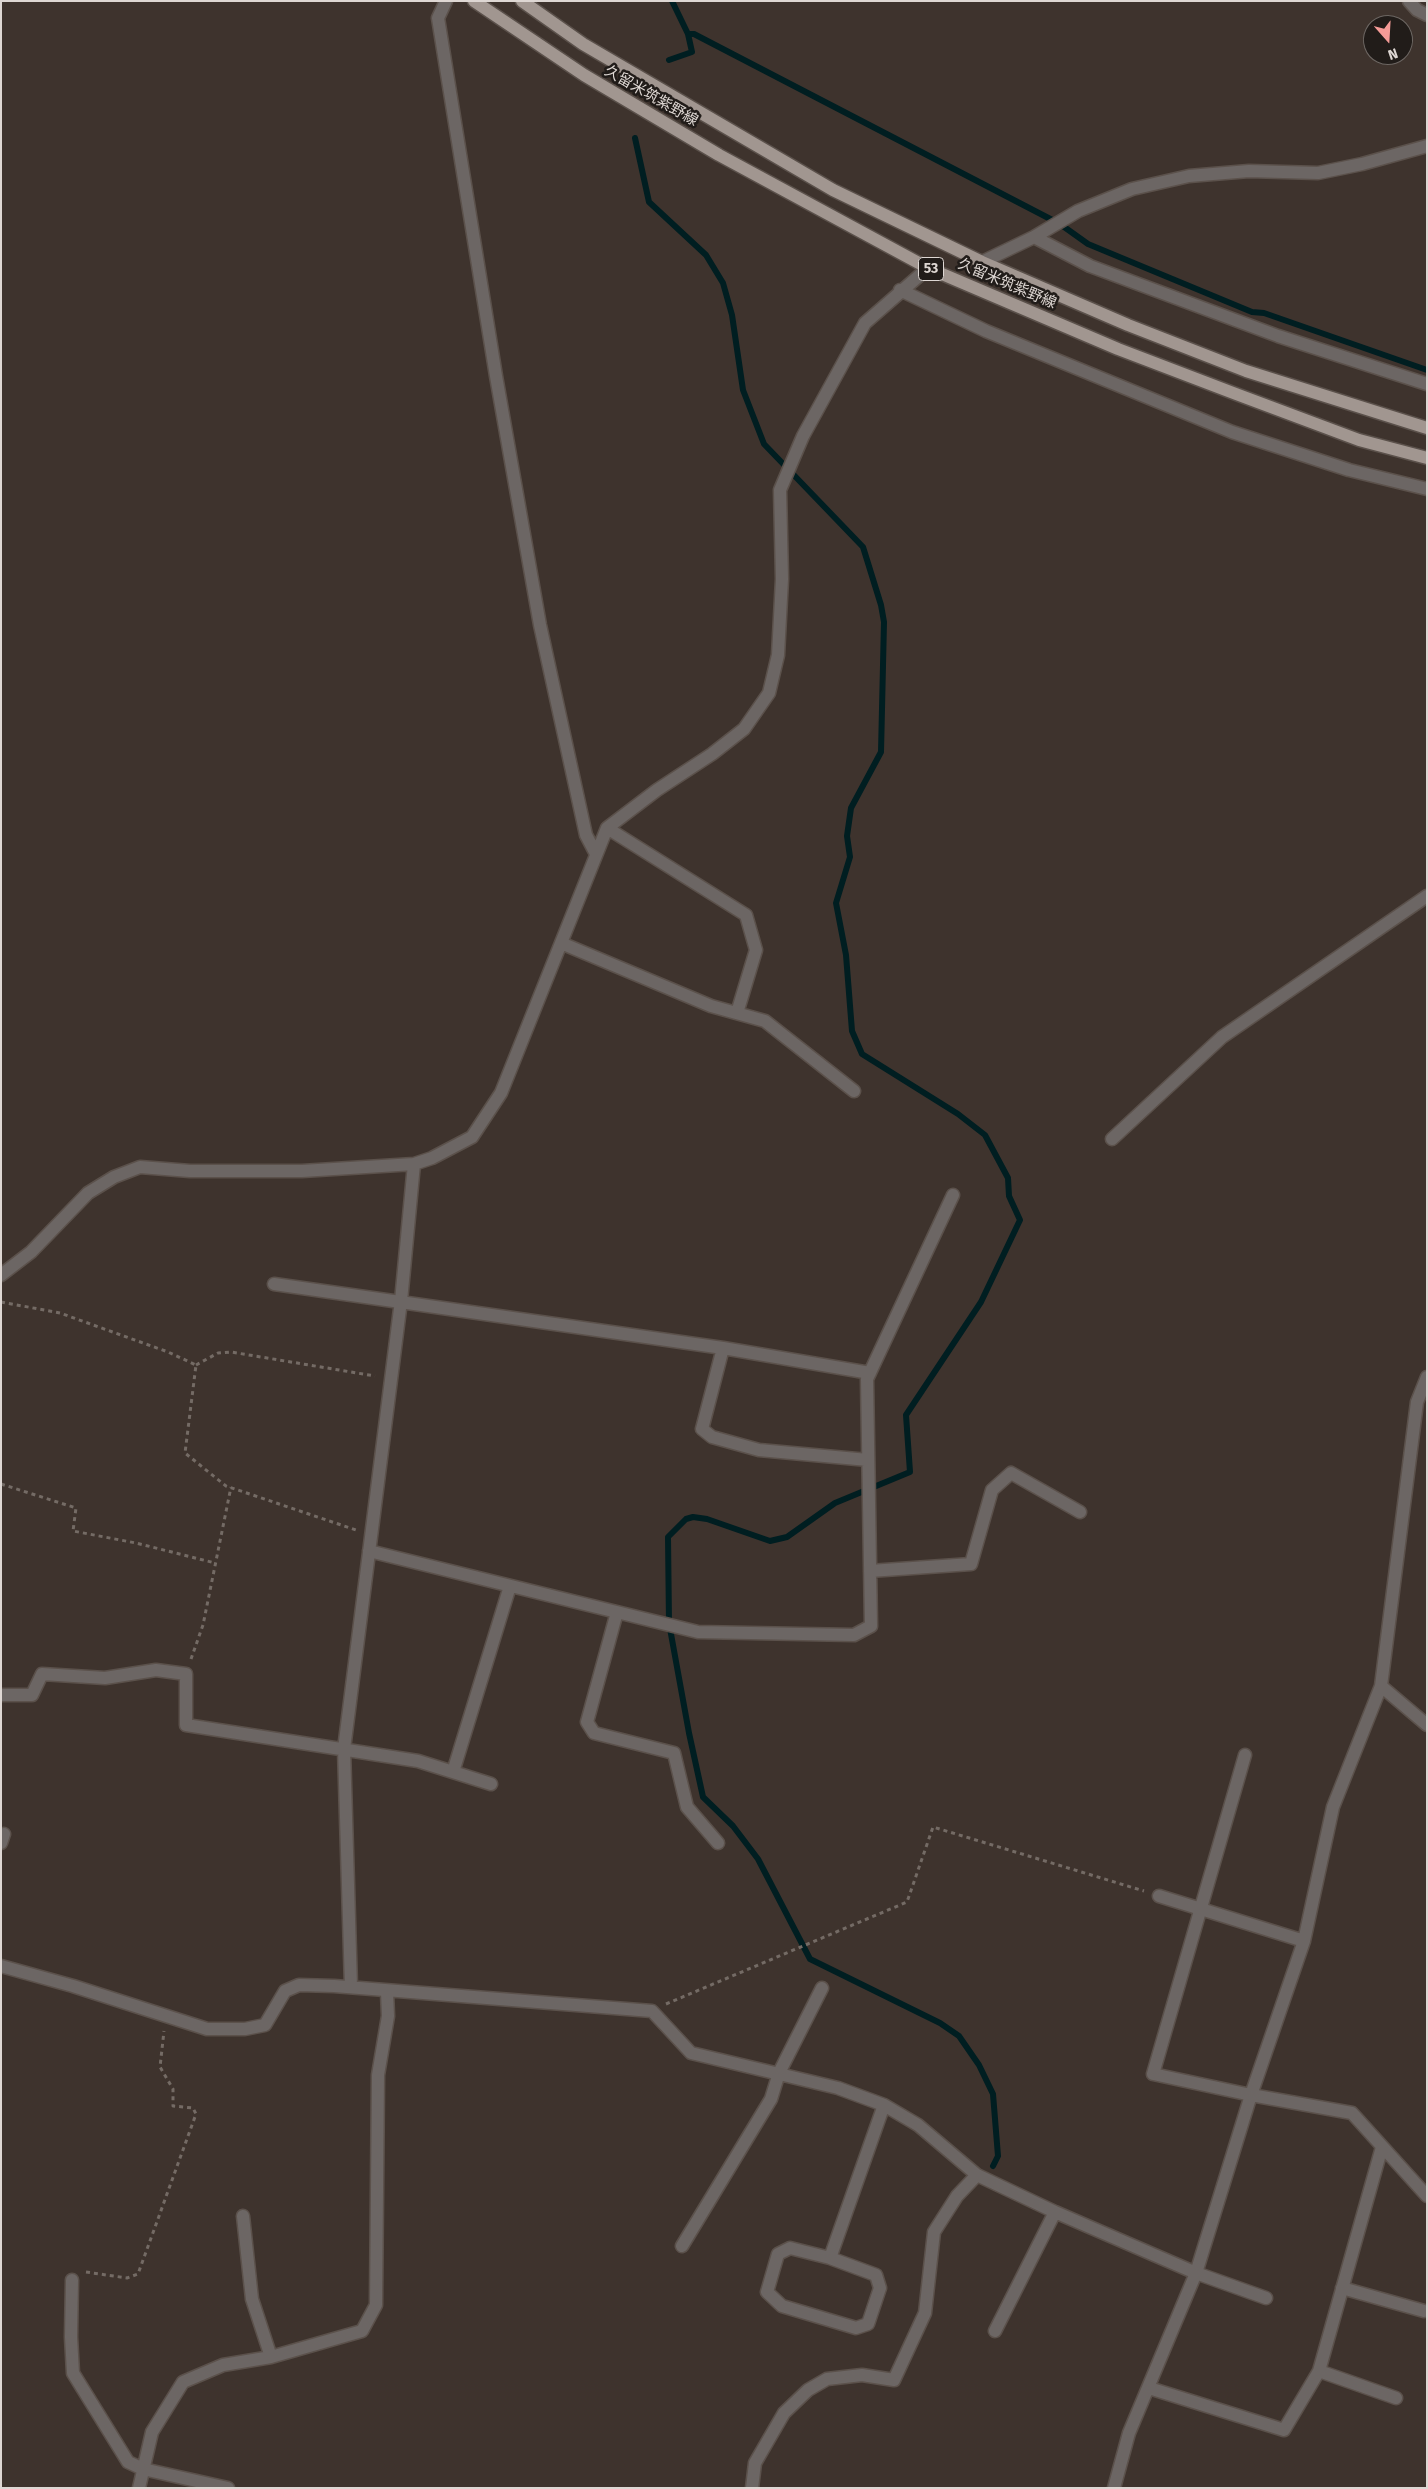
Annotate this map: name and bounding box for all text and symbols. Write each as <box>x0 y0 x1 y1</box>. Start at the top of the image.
north arrow <box>1363 15 1413 65</box>
text: N <box>1386 44 1400 63</box>
street label: 久留米筑紫野線 <box>601 62 701 130</box>
street label: 久留米筑紫野線 <box>955 255 1059 313</box>
road number: 53 <box>918 258 944 280</box>

